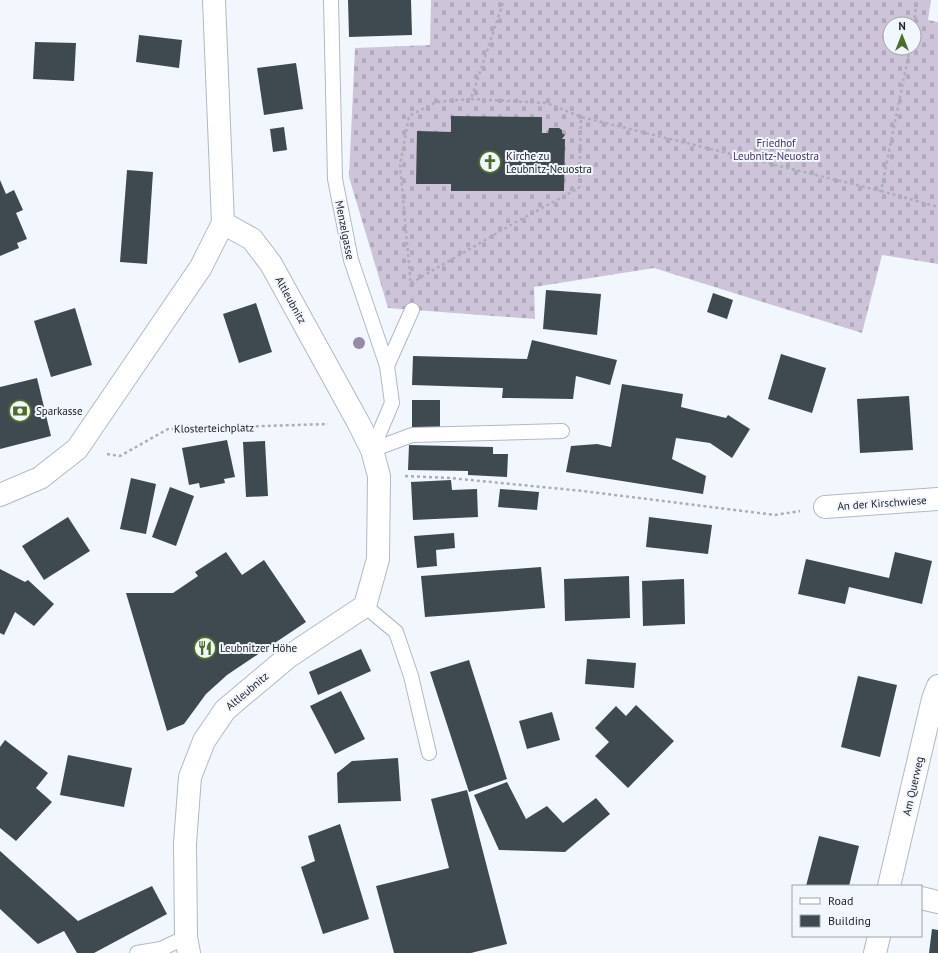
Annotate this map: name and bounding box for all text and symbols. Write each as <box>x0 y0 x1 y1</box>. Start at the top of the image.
north arrow <box>882 16 922 56</box>
text: N <box>898 19 906 33</box>
park label: Friedhof Leubnitz-Neuostra <box>733 136 819 163</box>
church icon: Kirche zu Leubnitz-Neuostra <box>477 149 503 175</box>
place label: Kirche zu Leubnitz-Neuostra <box>506 149 592 176</box>
street label: Menzelgasse <box>332 199 358 261</box>
street label: Altleubnitz <box>272 274 310 326</box>
bank icon: Sparkasse <box>7 398 33 424</box>
place label: Sparkasse <box>36 404 83 418</box>
street label: Klosterteichplatz <box>174 420 254 436</box>
street label: An der Kirschwiese <box>837 493 927 513</box>
restaurant icon: Leubnitzer Höhe <box>192 635 218 661</box>
place label: Leubnitzer Höhe <box>220 641 297 655</box>
street label: Altleubnitz <box>223 669 271 713</box>
street label: Am Querweg <box>899 755 927 817</box>
legend <box>792 885 922 937</box>
text: Road <box>828 893 853 908</box>
text: Building <box>828 913 871 928</box>

